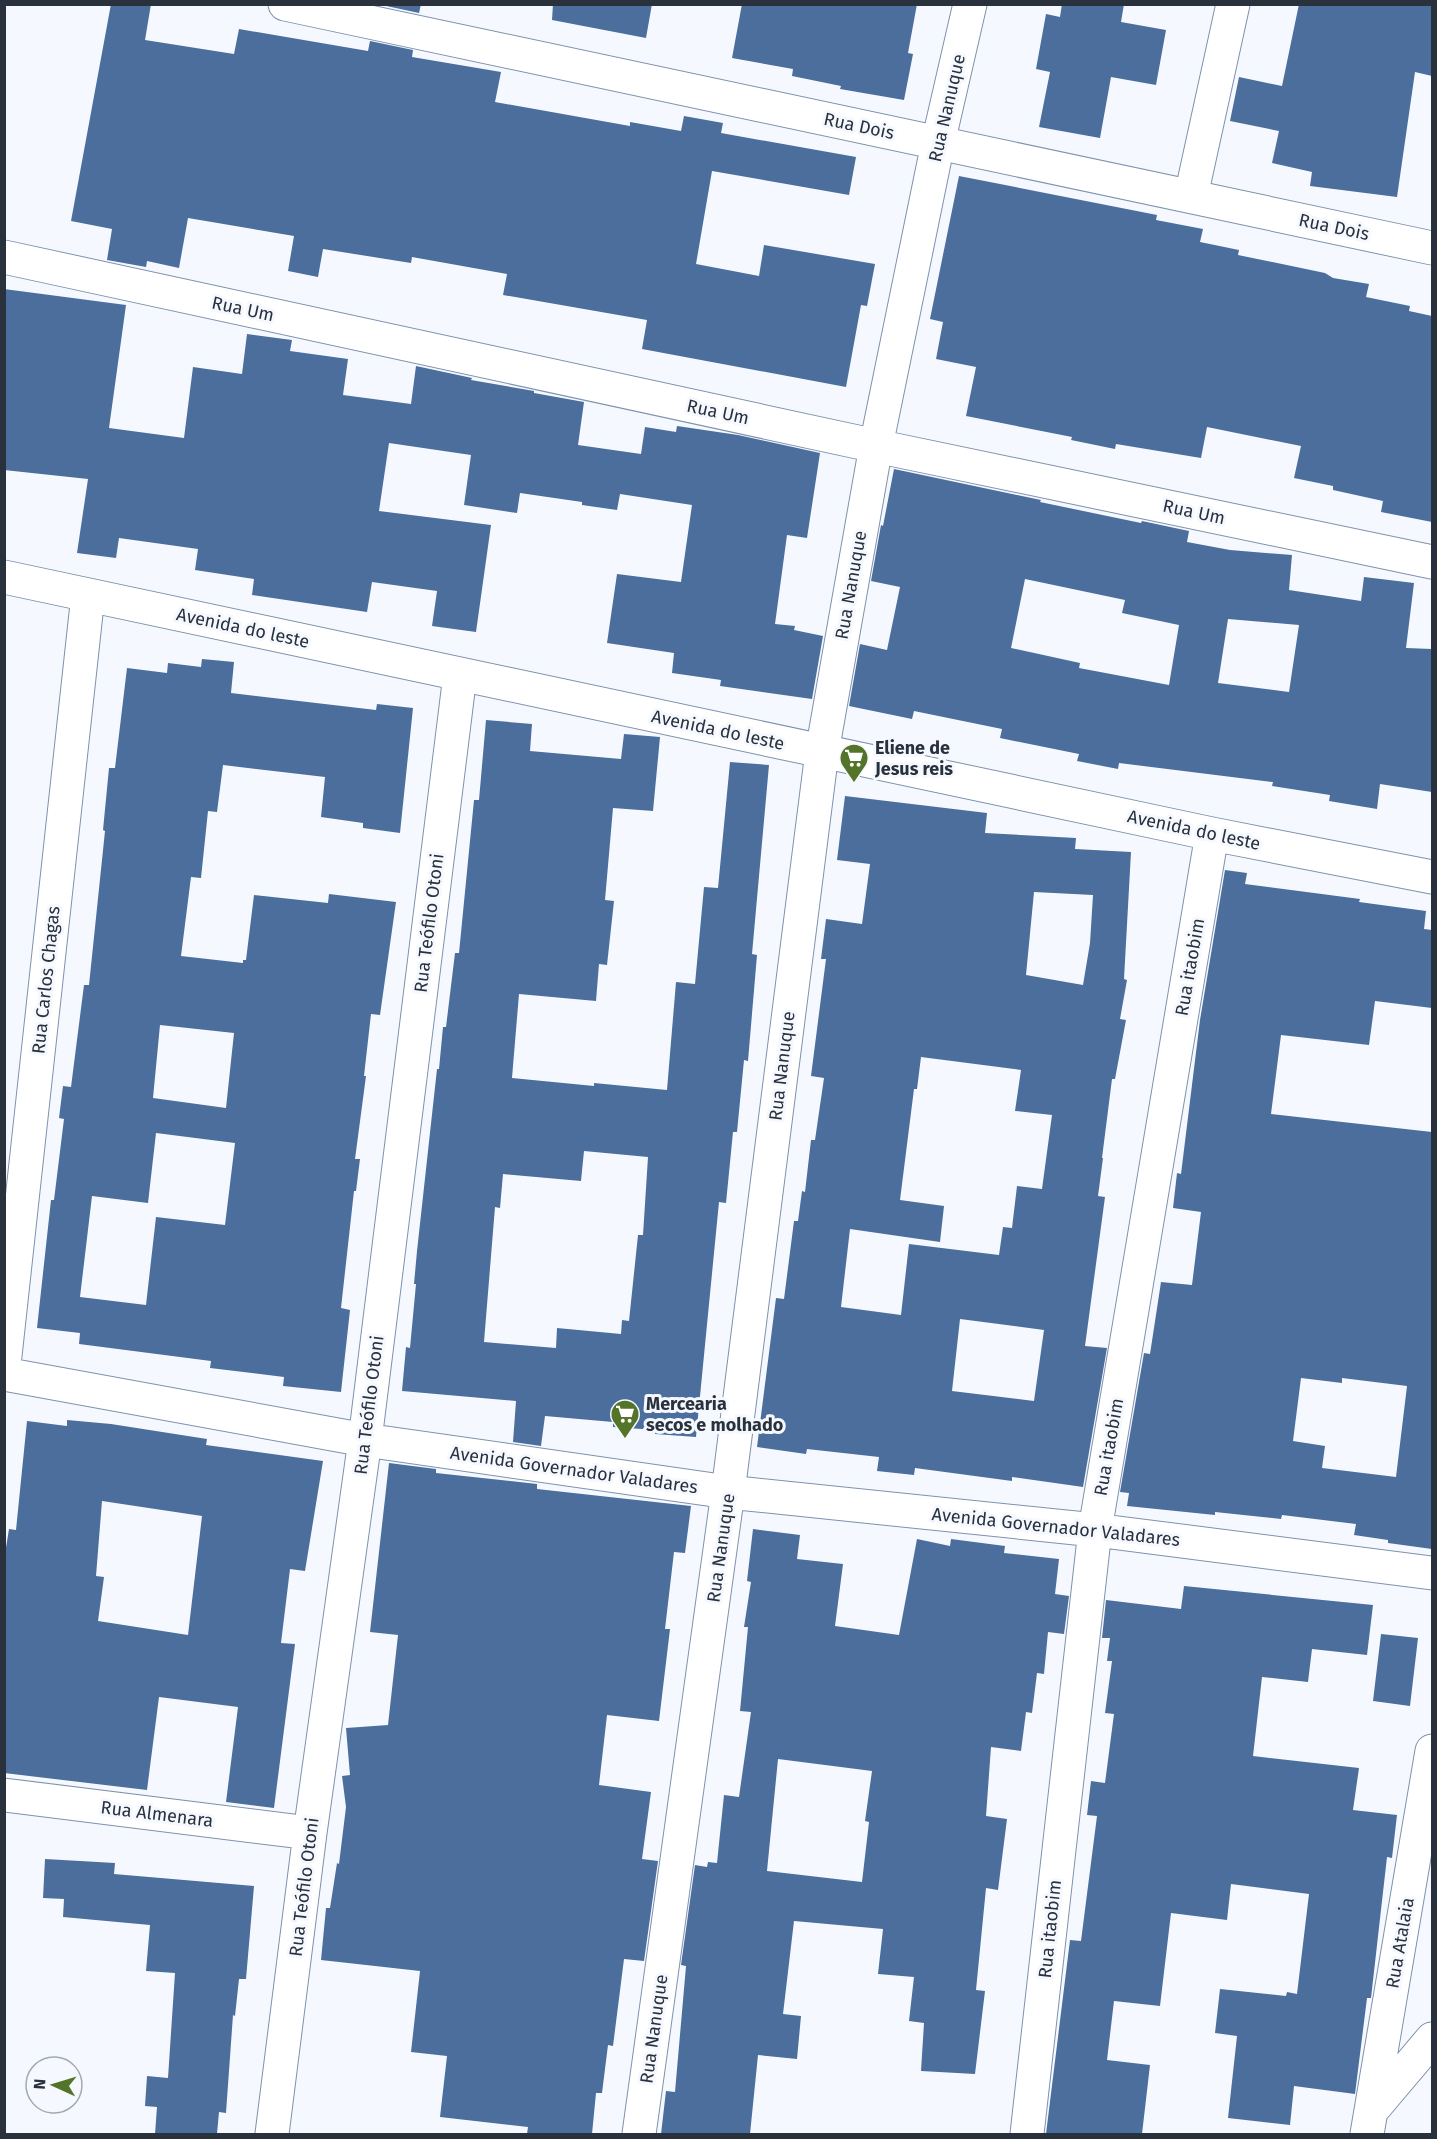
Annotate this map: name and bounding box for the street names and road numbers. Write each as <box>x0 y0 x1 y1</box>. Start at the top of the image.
street label: Rua Nanuque <box>924 52 970 164</box>
street label: Rua Dois <box>822 108 896 144</box>
street label: Rua Dois <box>1297 209 1371 245</box>
street label: Rua Um <box>210 292 276 326</box>
street label: Rua Um <box>685 395 751 429</box>
street label: Rua Um <box>1161 495 1227 529</box>
street label: Rua Nanuque <box>831 529 871 641</box>
street label: Avenida do leste <box>175 603 311 653</box>
street label: Avenida do leste <box>650 705 786 755</box>
street label: Avenida do leste <box>1126 805 1262 855</box>
street label: Rua Teófilo Otoni <box>410 852 448 994</box>
street label: Rua Carlos Chagas <box>27 905 65 1055</box>
street label: Rua itaobim <box>1171 916 1209 1018</box>
street label: Rua Nanuque <box>764 1010 800 1122</box>
street label: Rua Teófilo Otoni <box>350 1334 388 1476</box>
street label: Rua itaobim <box>1090 1396 1128 1498</box>
street label: Avenida Governador Valadares <box>449 1442 699 1498</box>
street label: Rua Nanuque <box>702 1492 740 1604</box>
street label: Avenida Governador Valadares <box>931 1503 1181 1551</box>
street label: Rua Almenara <box>99 1796 215 1832</box>
street label: Rua Teófilo Otoni <box>285 1816 323 1958</box>
street label: Rua itaobim <box>1034 1879 1066 1979</box>
street label: Rua Atalaia <box>1381 1896 1419 1990</box>
street label: Rua Nanuque <box>635 1973 673 2085</box>

